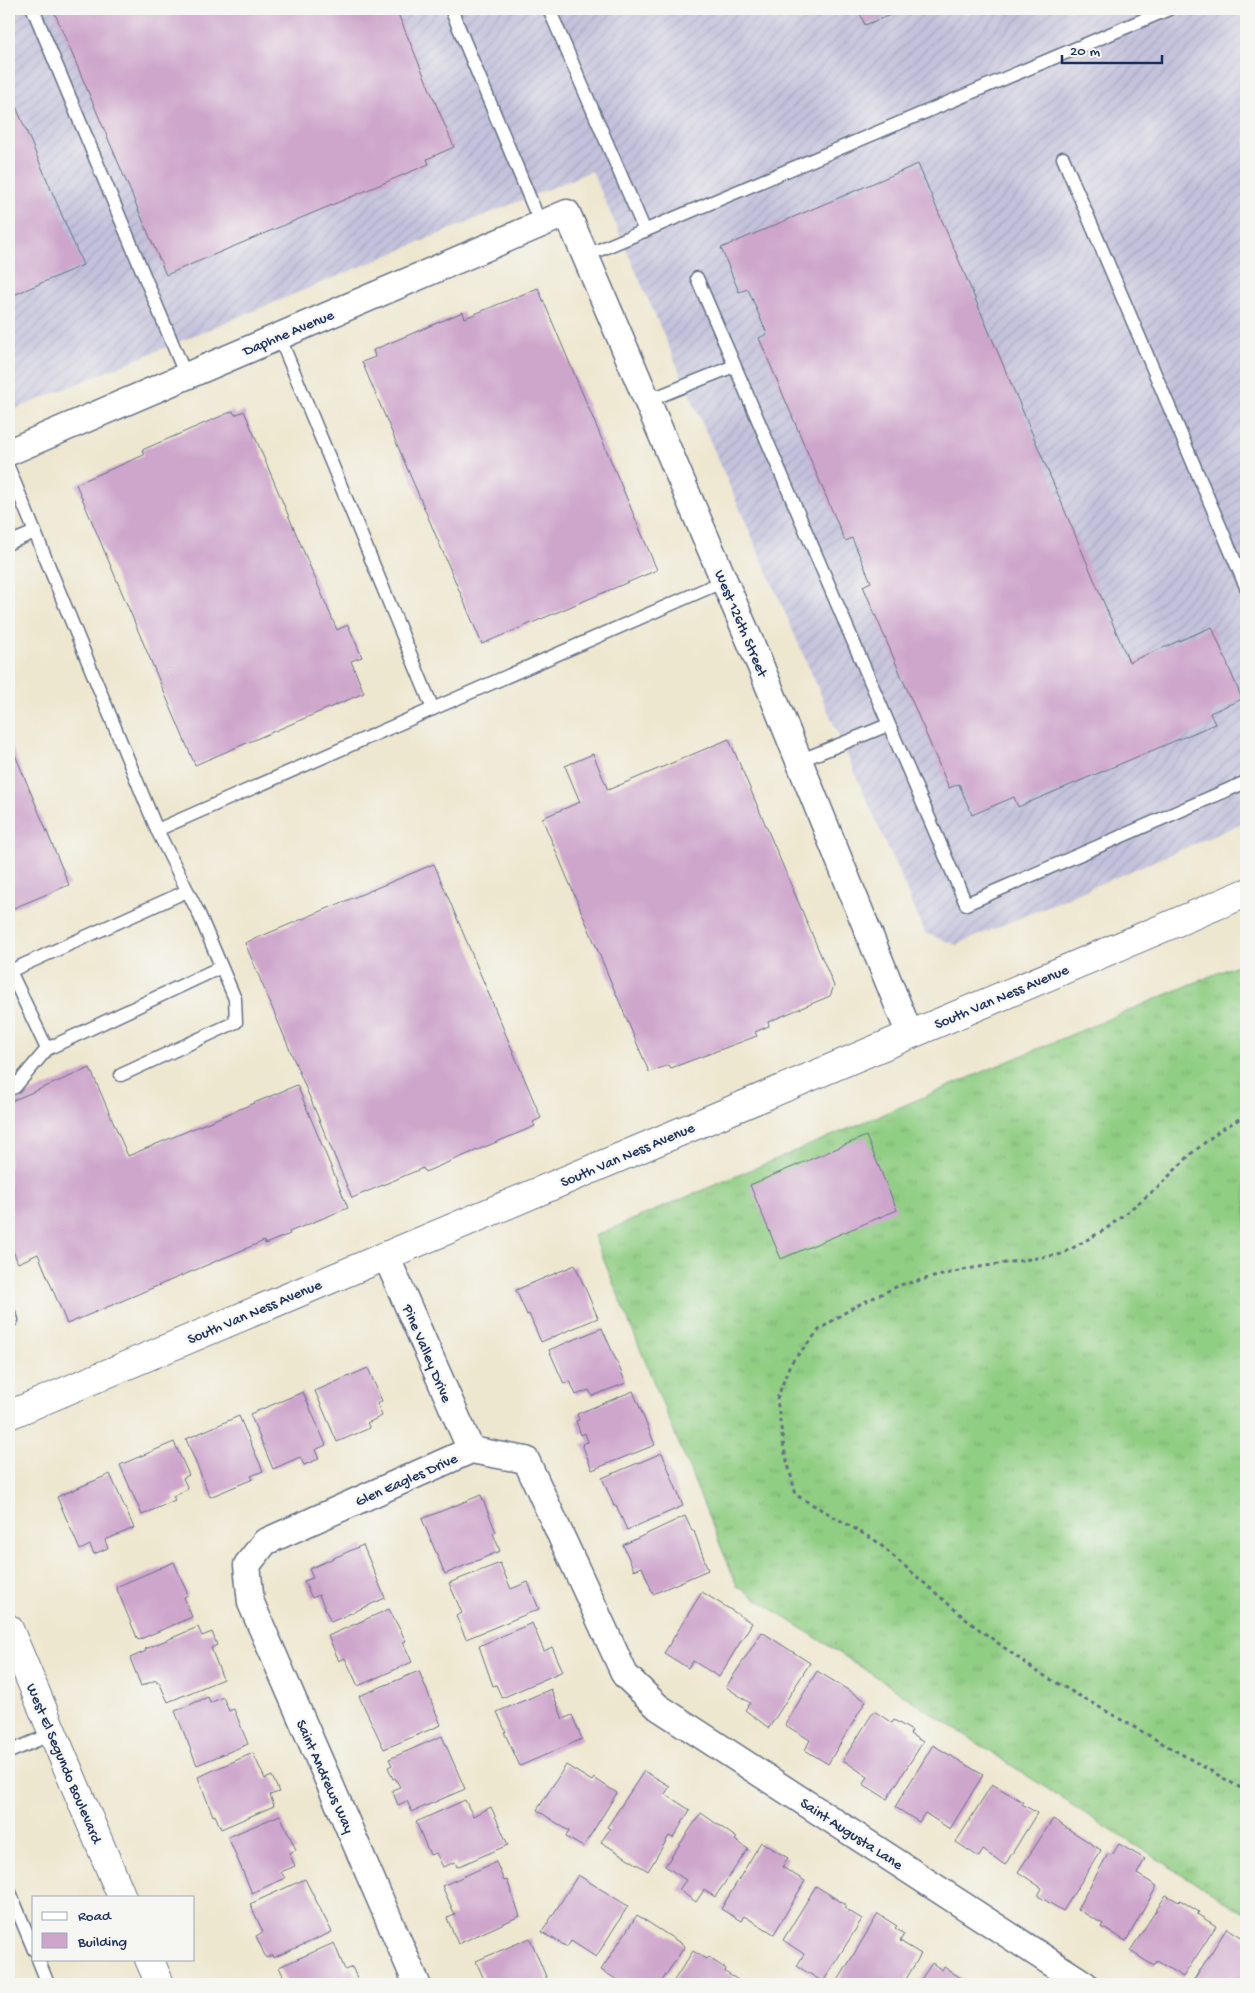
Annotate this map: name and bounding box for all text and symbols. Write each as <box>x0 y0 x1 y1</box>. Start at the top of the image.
scale bar <box>1062 32 1162 64</box>
text: 20 m <box>1070 43 1100 61</box>
street label: Daphne Avenue <box>240 306 337 361</box>
street label: West 126th Street <box>710 568 772 682</box>
street label: South Van Ness Avenue <box>932 961 1072 1034</box>
street label: South Van Ness Avenue <box>558 1119 698 1192</box>
street label: South Van Ness Avenue <box>185 1276 325 1349</box>
street label: Pine Valley Drive <box>397 1301 455 1406</box>
street label: Glen Eagles Drive <box>353 1450 461 1511</box>
street label: West El Segundo Boulevard <box>21 1681 106 1848</box>
street label: Saint Andrews Way <box>291 1717 358 1837</box>
street label: Saint Augusta Lane <box>796 1795 906 1875</box>
legend <box>32 1896 195 1960</box>
text: Road <box>78 1908 112 1926</box>
text: Building <box>77 1934 127 1952</box>

